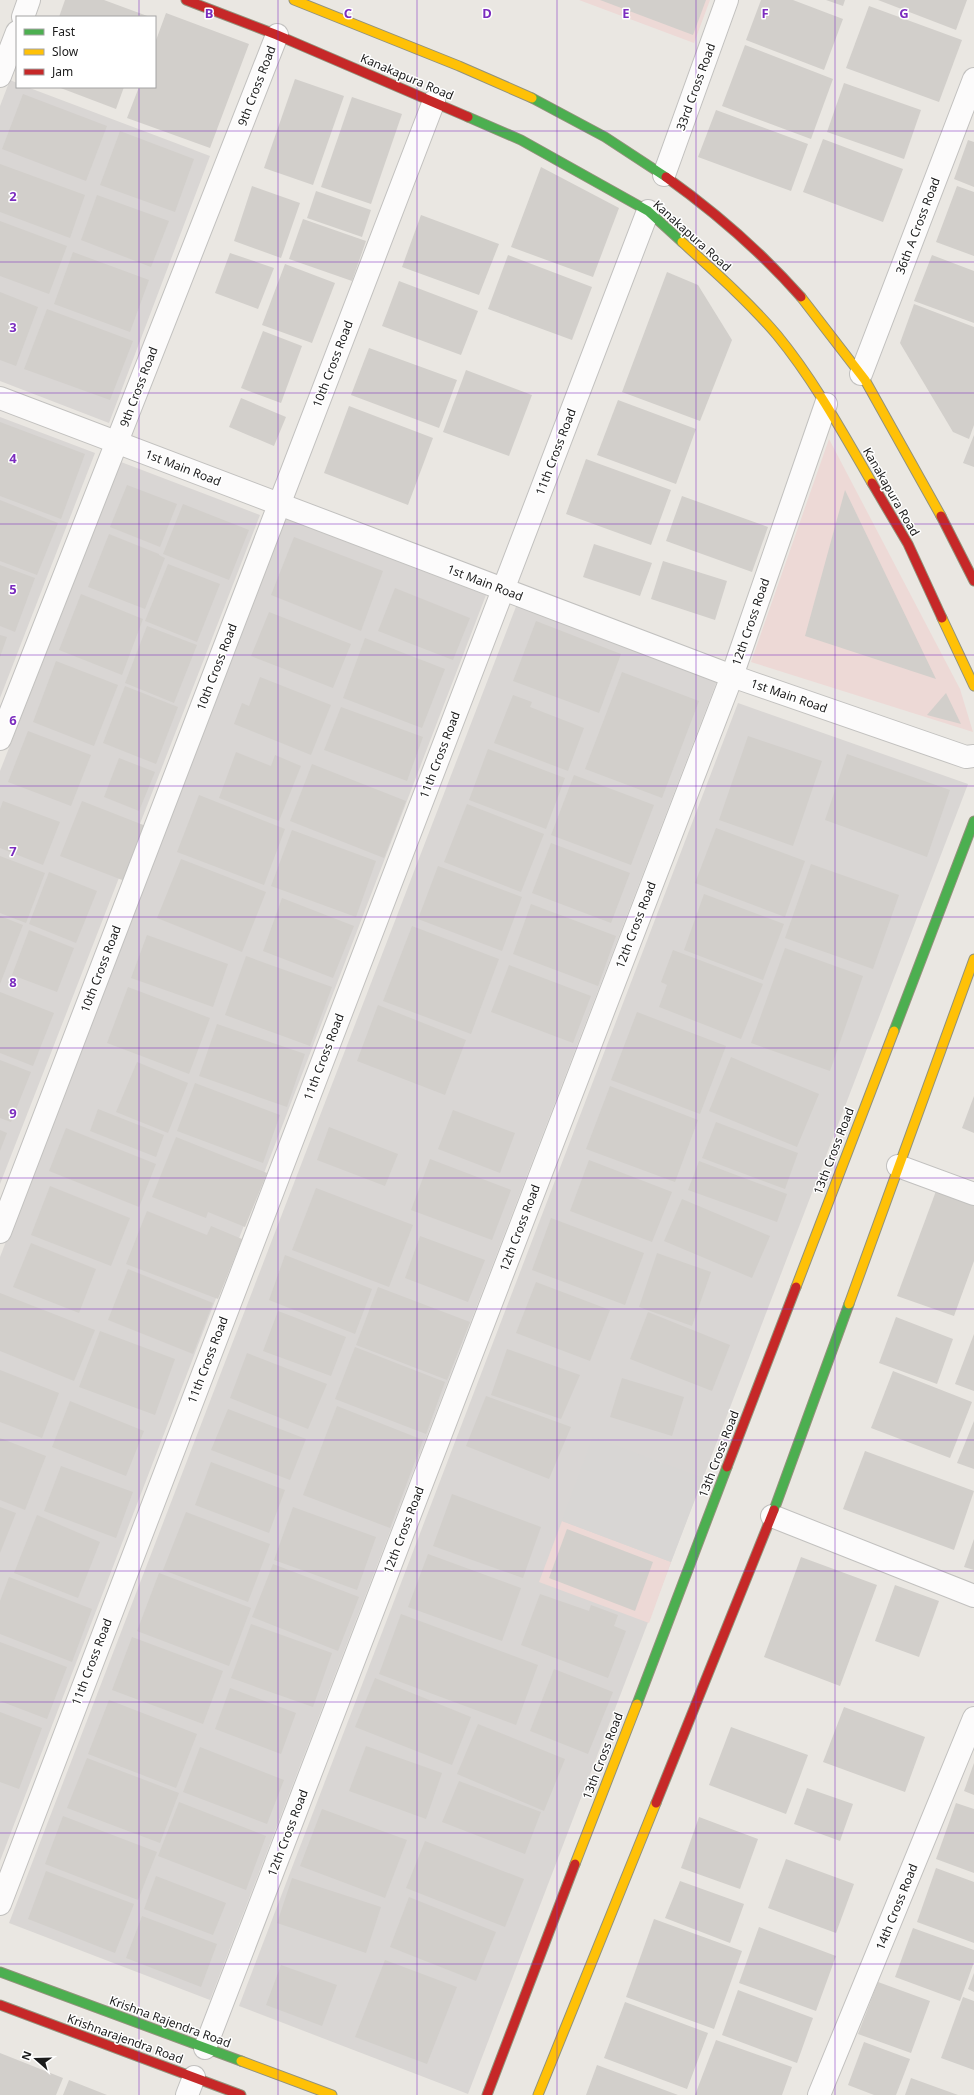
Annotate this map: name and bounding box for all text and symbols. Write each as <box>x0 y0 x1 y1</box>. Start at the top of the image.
text: B <box>205 4 213 22</box>
text: C <box>344 4 352 22</box>
text: D <box>482 4 492 22</box>
text: E <box>622 4 630 22</box>
text: F <box>761 4 769 22</box>
text: G <box>899 4 909 22</box>
legend <box>16 16 156 88</box>
text: Fast <box>52 23 76 40</box>
street label: 33rd Cross Road <box>672 41 719 133</box>
text: Slow <box>52 43 79 60</box>
street label: 9th Cross Road <box>233 43 280 128</box>
street label: Kanakapura Road <box>358 49 456 104</box>
text: Jam <box>51 63 73 80</box>
street label: 36th A Cross Road <box>891 175 944 277</box>
text: 2 <box>9 187 17 205</box>
street label: Kanakapura Road <box>650 196 735 275</box>
text: 3 <box>9 318 17 336</box>
street label: 10th Cross Road <box>308 318 357 410</box>
street label: 9th Cross Road <box>115 344 162 429</box>
street label: 11th Cross Road <box>531 406 580 498</box>
street label: Kanakapura Road <box>859 444 924 539</box>
street label: 1st Main Road <box>143 445 224 490</box>
text: 4 <box>9 449 17 467</box>
street label: 1st Main Road <box>445 560 526 605</box>
street label: 12th Cross Road <box>728 576 773 668</box>
text: 5 <box>9 580 17 598</box>
street label: 10th Cross Road <box>192 621 241 713</box>
street label: 1st Main Road <box>749 674 830 717</box>
street label: 11th Cross Road <box>415 709 464 801</box>
text: 6 <box>9 711 17 729</box>
text: 7 <box>9 842 17 860</box>
street label: 12th Cross Road <box>611 879 660 971</box>
street label: 10th Cross Road <box>76 923 125 1015</box>
text: 8 <box>9 973 17 991</box>
street label: 11th Cross Road <box>299 1011 348 1103</box>
text: 9 <box>9 1104 17 1122</box>
street label: 13th Cross Road <box>809 1105 858 1197</box>
street label: 12th Cross Road <box>495 1182 544 1274</box>
street label: 11th Cross Road <box>183 1314 232 1406</box>
street label: 13th Cross Road <box>694 1408 743 1500</box>
street label: 12th Cross Road <box>379 1484 428 1576</box>
street label: 11th Cross Road <box>67 1616 116 1708</box>
street label: 13th Cross Road <box>578 1710 627 1802</box>
street label: 12th Cross Road <box>263 1787 312 1879</box>
street label: 14th Cross Road <box>871 1861 922 1952</box>
street label: Krishna Rajendra Road <box>107 1992 233 2051</box>
street label: Krishnarajendra Road <box>65 2010 186 2067</box>
north arrow <box>16 2039 56 2079</box>
text: N <box>18 2049 35 2062</box>

